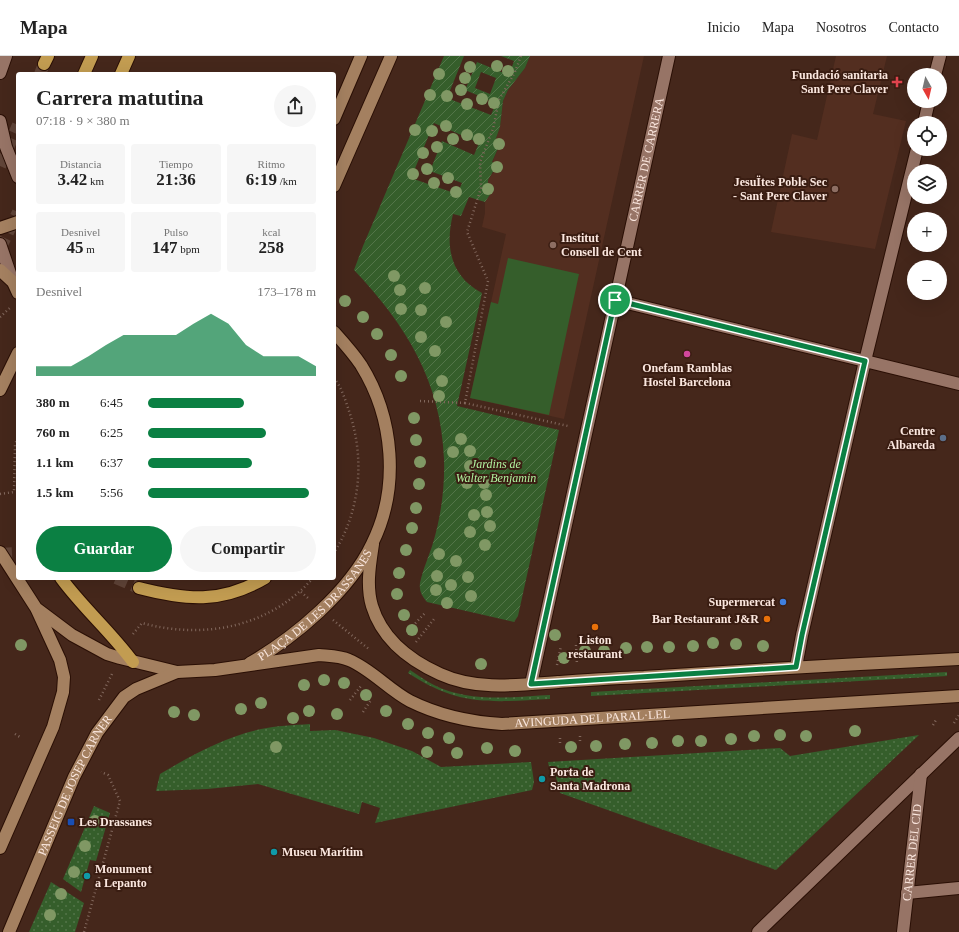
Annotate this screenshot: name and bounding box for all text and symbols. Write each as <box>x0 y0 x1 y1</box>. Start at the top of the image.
text: Mapa <box>20 17 68 38</box>
text: Inicio <box>707 20 740 35</box>
text: Mapa <box>762 20 794 35</box>
text: Nosotros <box>816 20 866 35</box>
text: Contacto <box>888 20 939 35</box>
place label: Fundació sanitaria Sant Pere Claver <box>792 68 889 96</box>
north arrow <box>907 68 947 108</box>
map controls <box>907 68 947 300</box>
marker: Fundació sanitaria Sant Pere Claver <box>891 76 903 88</box>
text: Carrera matutina <box>36 85 204 110</box>
button: share <box>274 85 316 127</box>
street label: CARRER DE CARRERA <box>626 96 667 223</box>
text: 07:18 · 9 × 380 m <box>36 113 130 128</box>
button: locate <box>907 116 947 156</box>
text: Distancia <box>60 158 101 170</box>
text: Tiempo <box>159 158 193 170</box>
text: Ritmo <box>258 158 285 170</box>
button: layers <box>907 164 947 204</box>
text: 3.42 <box>57 170 87 189</box>
text: 21:36 <box>156 170 196 189</box>
text: 6:19 <box>246 170 277 189</box>
text: km <box>87 175 104 187</box>
text: /km <box>277 175 297 187</box>
place label: JesuÏtes Poble Sec - Sant Pere Claver <box>733 175 828 203</box>
marker: JesuÏtes Poble Sec - Sant Pere Claver <box>830 184 840 194</box>
button: + <box>907 212 947 252</box>
text: Desnivel <box>61 226 100 238</box>
text: Pulso <box>164 226 188 238</box>
text: kcal <box>262 226 280 238</box>
place label: Institut Consell de Cent <box>561 231 642 259</box>
text: 45 <box>67 238 84 257</box>
text: 147 <box>152 238 178 257</box>
text: 258 <box>259 238 284 257</box>
marker: Institut Consell de Cent <box>548 240 558 250</box>
text: m <box>84 243 95 255</box>
text: bpm <box>178 243 200 255</box>
button: − <box>907 260 947 300</box>
pin <box>598 283 632 317</box>
text: Desnivel <box>36 284 82 299</box>
text: 173–178 m <box>257 284 316 299</box>
icon: arrive <box>604 289 626 311</box>
marker: Onefam Ramblas Hostel Barcelona <box>682 349 692 359</box>
place label: Onefam Ramblas Hostel Barcelona <box>642 361 732 389</box>
text: 380 m <box>36 395 70 410</box>
text: 6:45 <box>100 395 123 410</box>
place label: Centre Albareda <box>887 424 936 452</box>
text: 760 m <box>36 425 70 440</box>
text: 6:25 <box>100 425 123 440</box>
marker: Centre Albareda <box>938 433 948 443</box>
text: 1.1 km <box>36 455 74 470</box>
text: 6:37 <box>100 455 123 470</box>
park label: Jardins de Walter Benjamin <box>456 457 536 485</box>
text: 1.5 km <box>36 485 74 500</box>
text: 5:56 <box>100 485 123 500</box>
button: Guardar <box>36 526 172 572</box>
button: Compartir <box>180 526 316 572</box>
street label: PLAÇA DE LES DRASSANES <box>255 547 375 664</box>
place label: Supermercat <box>709 595 775 609</box>
marker: Supermercat <box>778 597 788 607</box>
place label: Bar Restaurant J&R <box>652 612 759 626</box>
marker: Bar Restaurant J&R <box>762 614 772 624</box>
marker: Liston restaurant <box>590 622 600 632</box>
place label: Liston restaurant <box>568 633 622 661</box>
street label: AVINGUDA DEL PARAL·LEL <box>514 707 670 730</box>
street label: PASSEIG DE JOSEP CARNER <box>35 712 115 858</box>
place label: Porta de Santa Madrona <box>550 765 630 793</box>
marker: Porta de Santa Madrona <box>537 774 547 784</box>
street label: CARRER DEL CID <box>900 803 925 902</box>
place label: Les Drassanes <box>79 815 152 829</box>
marker: Les Drassanes <box>66 817 76 827</box>
place label: Museu Marítim <box>282 845 363 859</box>
marker: Museu Marítim <box>269 847 279 857</box>
place label: Monument a Lepanto <box>95 862 152 890</box>
marker: Monument a Lepanto <box>82 871 92 881</box>

